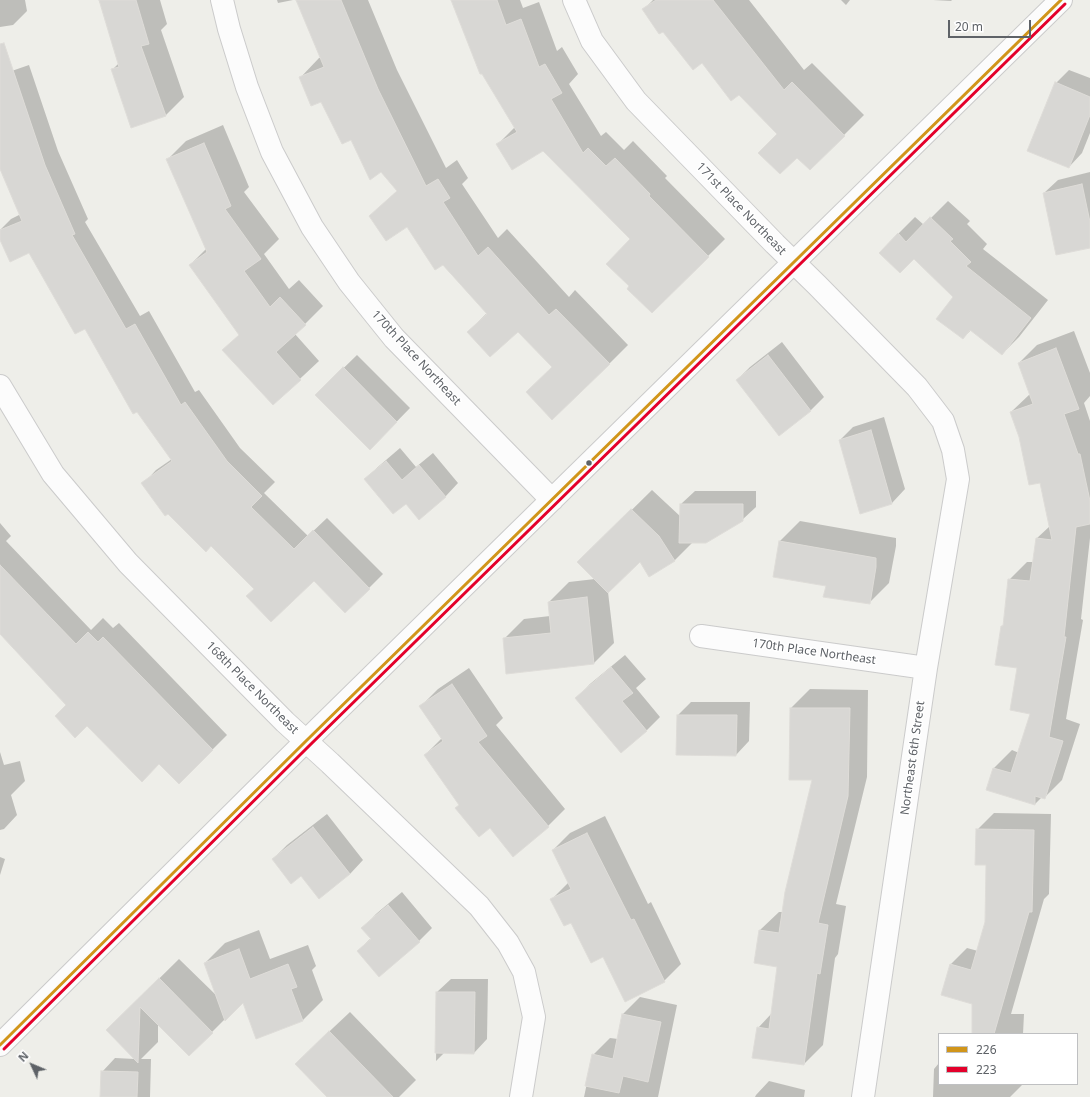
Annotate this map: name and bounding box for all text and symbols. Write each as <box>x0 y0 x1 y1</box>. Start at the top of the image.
scale bar <box>950 12 1033 38</box>
text: 20 m <box>955 18 983 35</box>
street label: 171st Place Northeast <box>693 160 789 258</box>
street label: 170th Place Northeast <box>368 307 464 409</box>
unlabelled marker <box>584 458 594 468</box>
street label: 170th Place Northeast <box>751 636 877 668</box>
street label: 168th Place Northeast <box>203 639 301 737</box>
street label: Northeast 6th Street <box>898 700 928 816</box>
legend <box>938 1033 1078 1085</box>
text: 226 <box>976 1041 997 1058</box>
north arrow <box>12 1045 52 1085</box>
text: N <box>14 1048 32 1065</box>
text: 223 <box>976 1061 997 1078</box>

